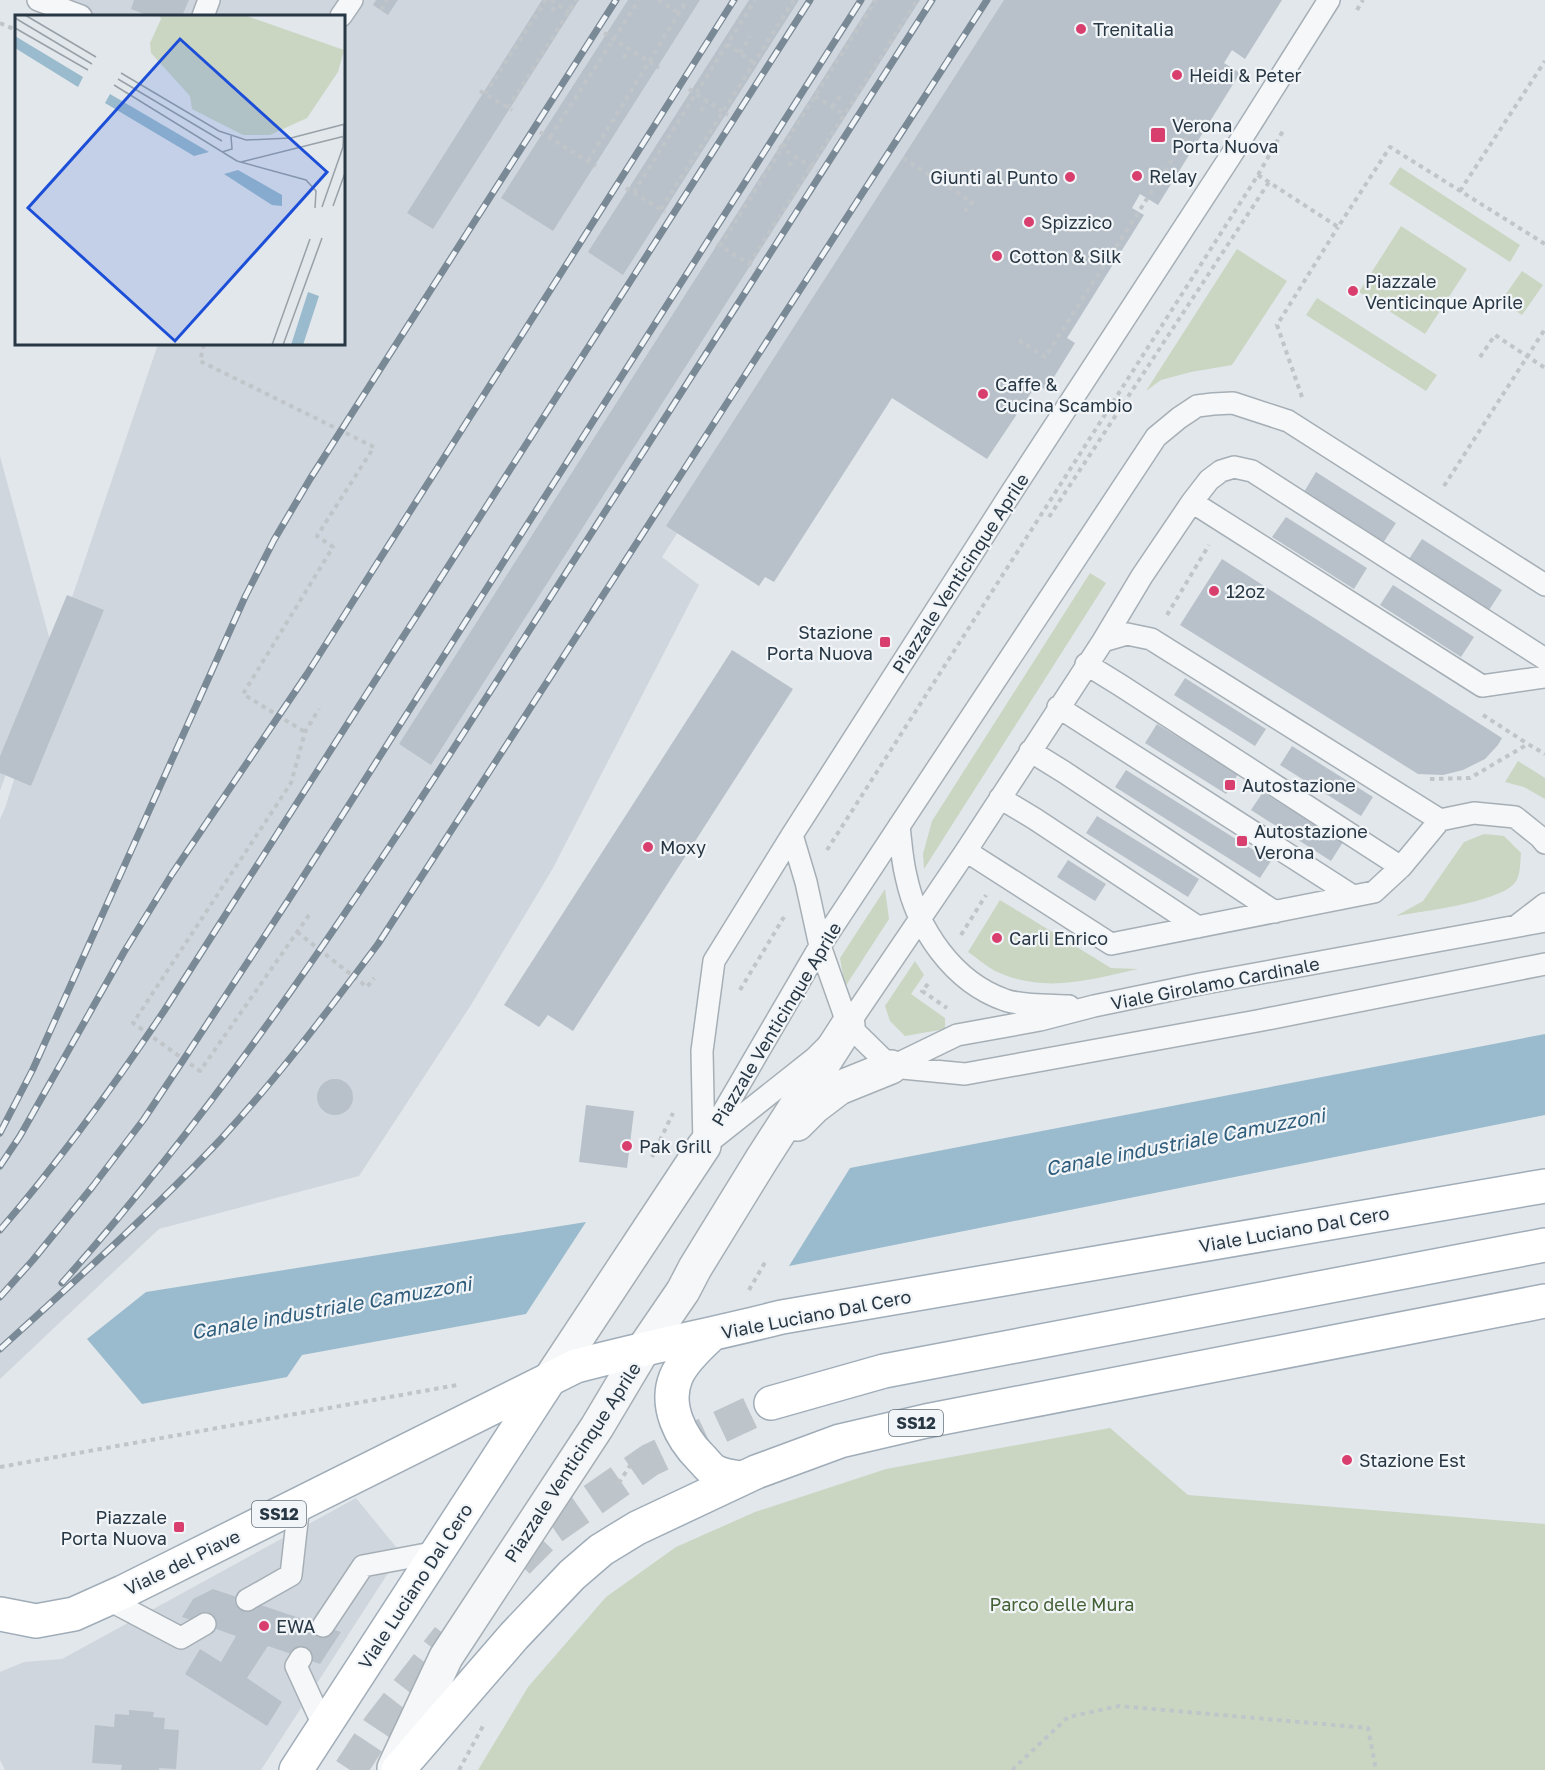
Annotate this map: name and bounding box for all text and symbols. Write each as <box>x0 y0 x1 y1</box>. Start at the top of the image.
inset map <box>15 15 345 345</box>
place label: Trenitalia <box>1093 18 1174 40</box>
marker: Trenitalia <box>1074 22 1088 36</box>
place label: Heidi & Peter <box>1189 64 1302 86</box>
marker: Heidi & Peter <box>1170 68 1184 82</box>
place label: Verona Porta Nuova <box>1172 114 1278 157</box>
marker: Verona Porta Nuova <box>1149 126 1167 144</box>
place label: Relay <box>1149 165 1197 187</box>
place label: Giunti al Punto <box>930 166 1058 188</box>
marker: Relay <box>1130 169 1144 183</box>
marker: Giunti al Punto <box>1063 170 1077 184</box>
place label: Spizzico <box>1041 211 1112 233</box>
marker: Spizzico <box>1022 215 1036 229</box>
place label: Cotton & Silk <box>1009 245 1121 267</box>
marker: Cotton & Silk <box>990 249 1004 263</box>
place label: Piazzale Venticinque Aprile <box>1365 270 1523 313</box>
marker: Piazzale Venticinque Aprile <box>1346 284 1360 298</box>
place label: Caffe & Cucina Scambio <box>995 373 1133 416</box>
marker: Caffe & Cucina Scambio <box>976 387 990 401</box>
street label: Piazzale Venticinque Aprile <box>887 469 1033 677</box>
place label: 12oz <box>1226 580 1265 602</box>
marker: 12oz <box>1207 584 1221 598</box>
place label: Stazione Porta Nuova <box>767 621 873 664</box>
marker: Stazione Porta Nuova <box>878 635 892 649</box>
place label: Autostazione <box>1242 774 1356 796</box>
marker: Autostazione <box>1223 778 1237 792</box>
place label: Autostazione Verona <box>1254 820 1368 863</box>
marker: Autostazione Verona <box>1235 834 1249 848</box>
place label: Moxy <box>660 836 706 858</box>
marker: Moxy <box>641 840 655 854</box>
street label: Piazzale Venticinque Aprile <box>706 918 846 1130</box>
place label: Carli Enrico <box>1009 927 1108 949</box>
marker: Carli Enrico <box>990 931 1004 945</box>
street label: Viale Girolamo Cardinale <box>1109 952 1321 1014</box>
water label: Canale industriale Camuzzoni <box>1043 1102 1329 1180</box>
place label: Pak Grill <box>639 1135 712 1157</box>
marker: Pak Grill <box>620 1139 634 1153</box>
street label: Viale Luciano Dal Cero <box>1197 1201 1391 1257</box>
water label: Canale industriale Camuzzoni <box>189 1270 476 1343</box>
street label: Viale Luciano Dal Cero <box>719 1285 913 1343</box>
street label: Piazzale Venticinque Aprile <box>499 1358 645 1566</box>
road number: SS12 <box>889 1410 943 1436</box>
place label: Stazione Est <box>1359 1449 1466 1471</box>
marker: Stazione Est <box>1340 1453 1354 1467</box>
street label: Viale Luciano Dal Cero <box>353 1499 477 1673</box>
road number: SS12 <box>252 1501 306 1527</box>
place label: Piazzale Porta Nuova <box>61 1506 167 1549</box>
marker: Piazzale Porta Nuova <box>172 1520 186 1534</box>
street label: Viale del Piave <box>121 1525 243 1599</box>
park label: Parco delle Mura <box>990 1593 1134 1615</box>
place label: EWA <box>276 1615 315 1637</box>
marker: EWA <box>257 1619 271 1633</box>

